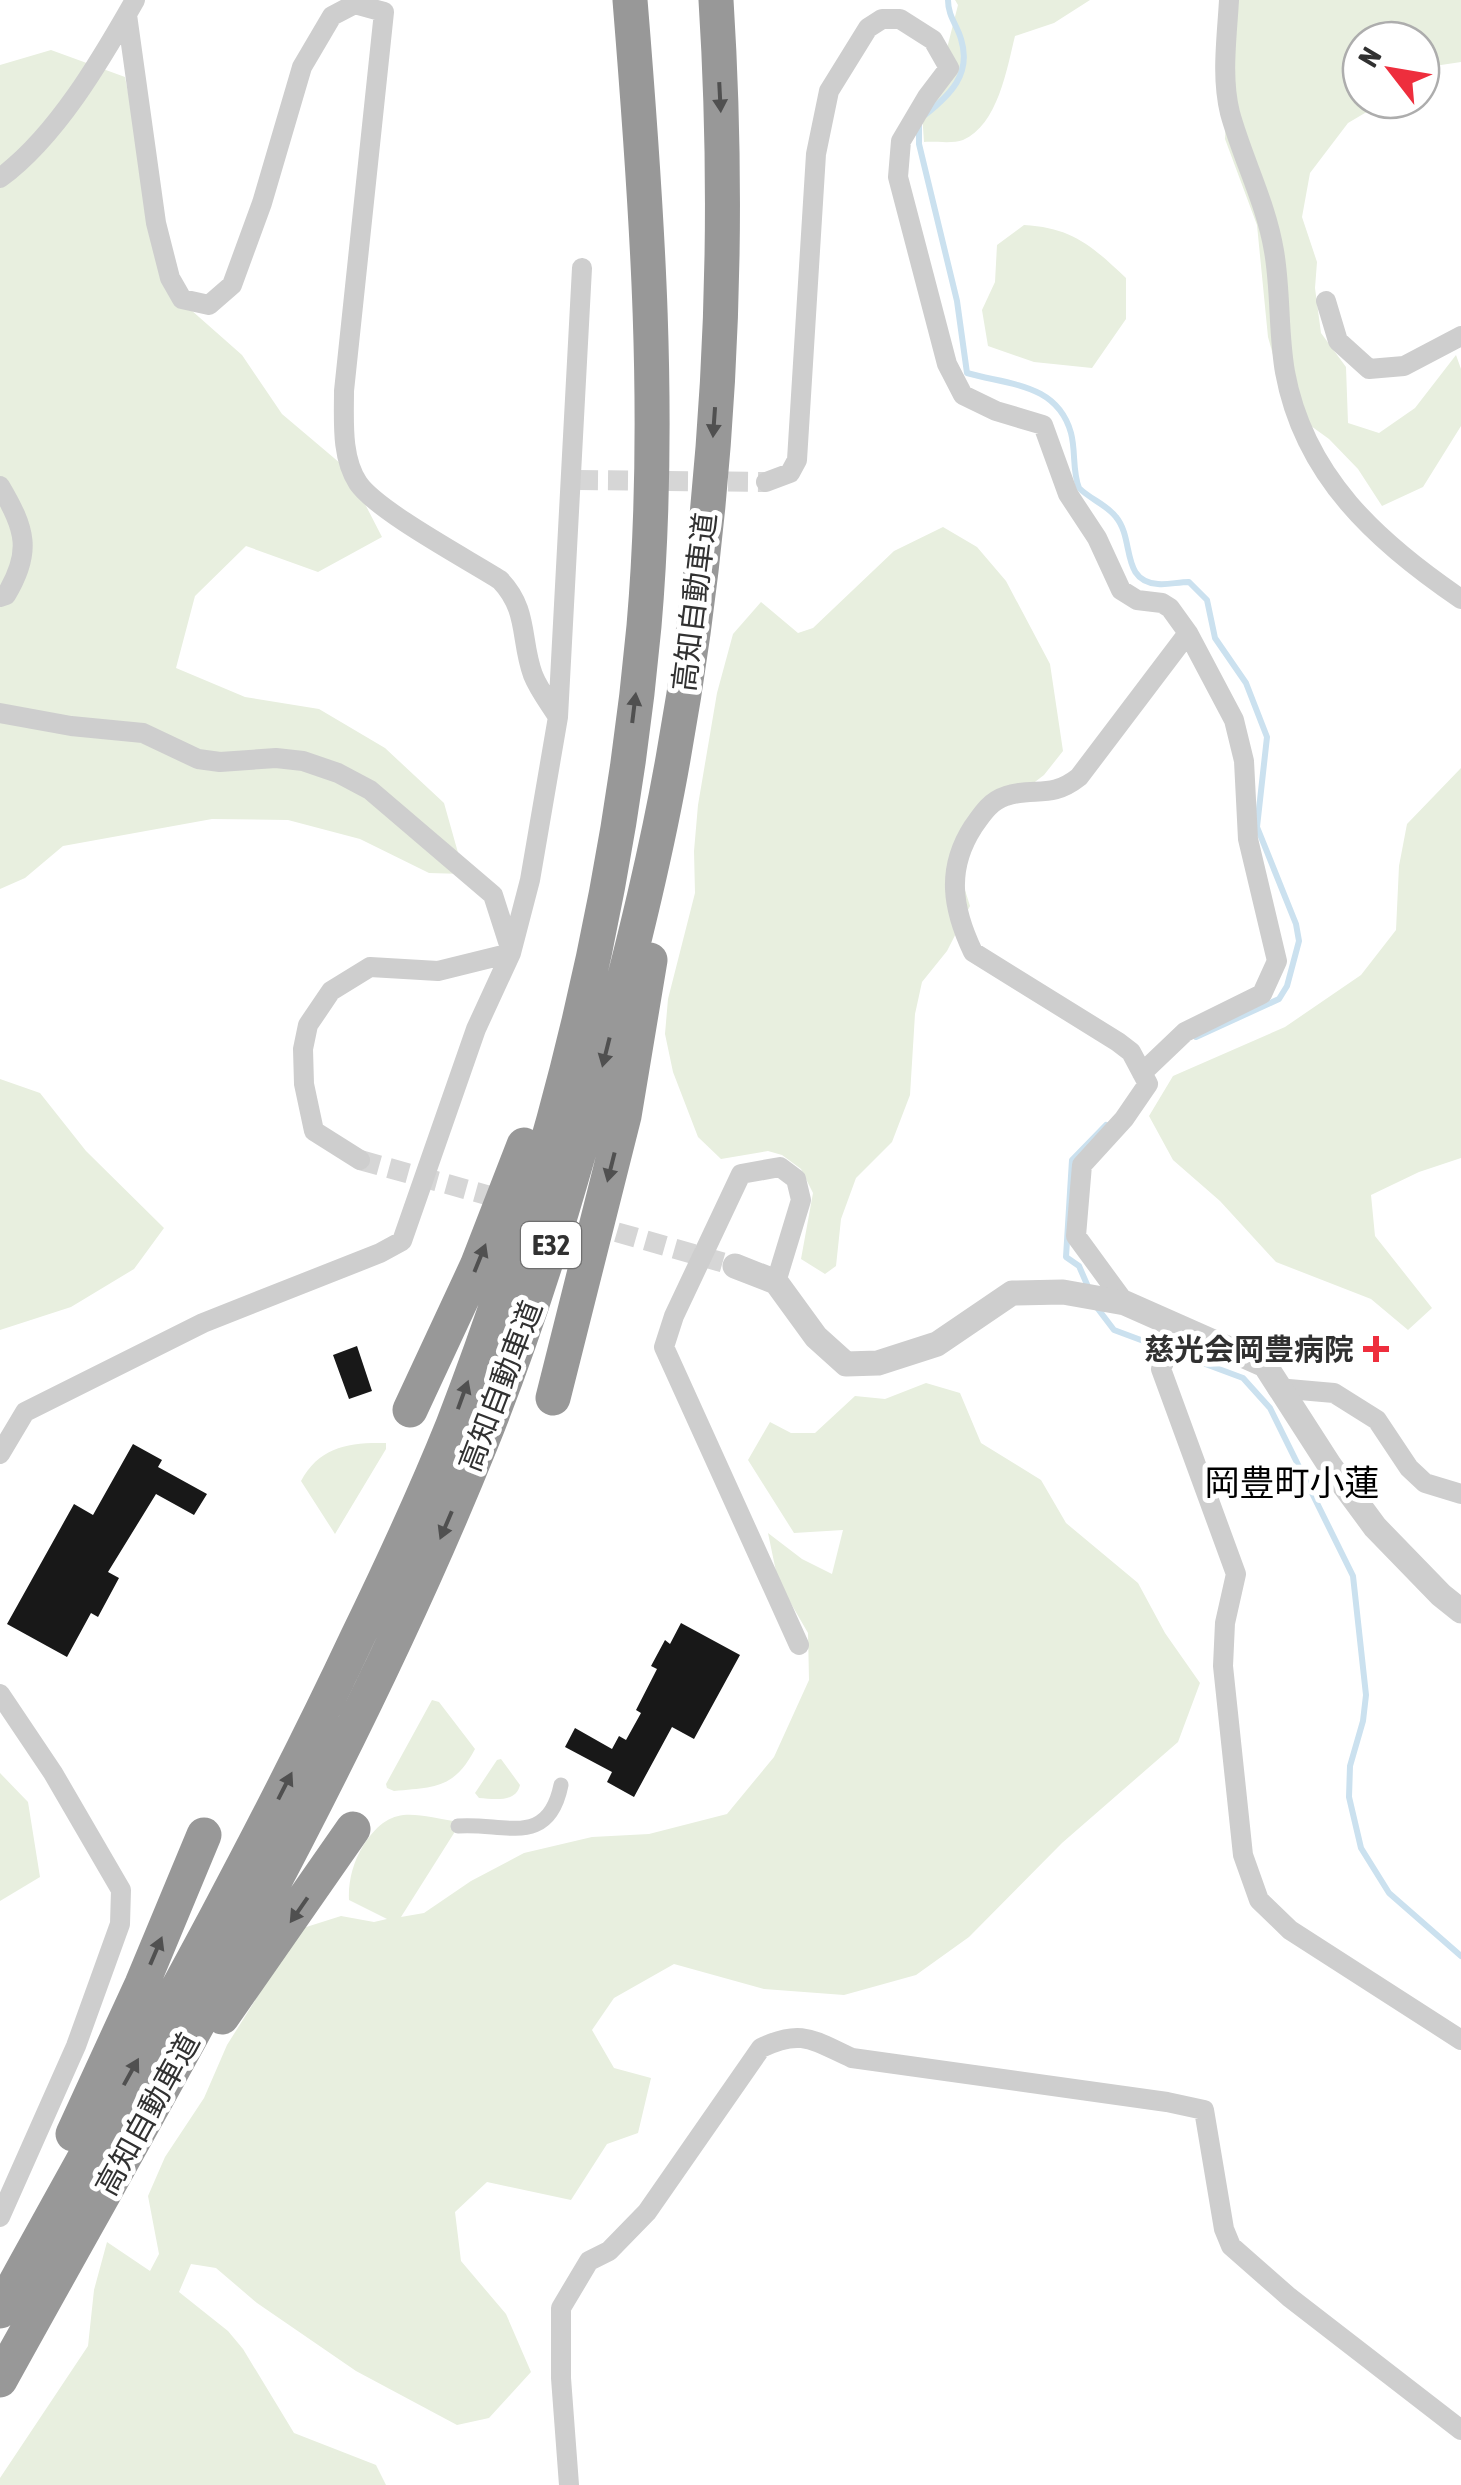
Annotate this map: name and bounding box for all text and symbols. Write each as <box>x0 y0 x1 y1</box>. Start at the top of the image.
north arrow <box>1341 20 1441 120</box>
text: N <box>1352 42 1388 72</box>
one-way arrow <box>713 82 729 114</box>
one-way arrow <box>706 407 722 439</box>
street label: 高知自動車道 <box>666 511 722 693</box>
one-way arrow <box>626 691 642 723</box>
one-way arrow <box>598 1037 613 1068</box>
one-way arrow <box>602 1152 618 1183</box>
road number: E32 <box>521 1222 581 1268</box>
one-way arrow <box>472 1242 488 1272</box>
street label: 高知自動車道 <box>452 1296 548 1476</box>
place label: 慈光会岡豊病院 <box>1144 1332 1354 1366</box>
marker: 慈光会岡豊病院 <box>1363 1336 1389 1362</box>
one-way arrow <box>456 1380 472 1410</box>
district label: 岡豊町小蓮 <box>1204 1462 1380 1502</box>
one-way arrow <box>438 1510 454 1540</box>
one-way arrow <box>276 1771 293 1800</box>
one-way arrow <box>289 1897 309 1923</box>
one-way arrow <box>148 1936 164 1966</box>
street label: 高知自動車道 <box>88 2027 206 2201</box>
one-way arrow <box>123 2058 140 2087</box>

